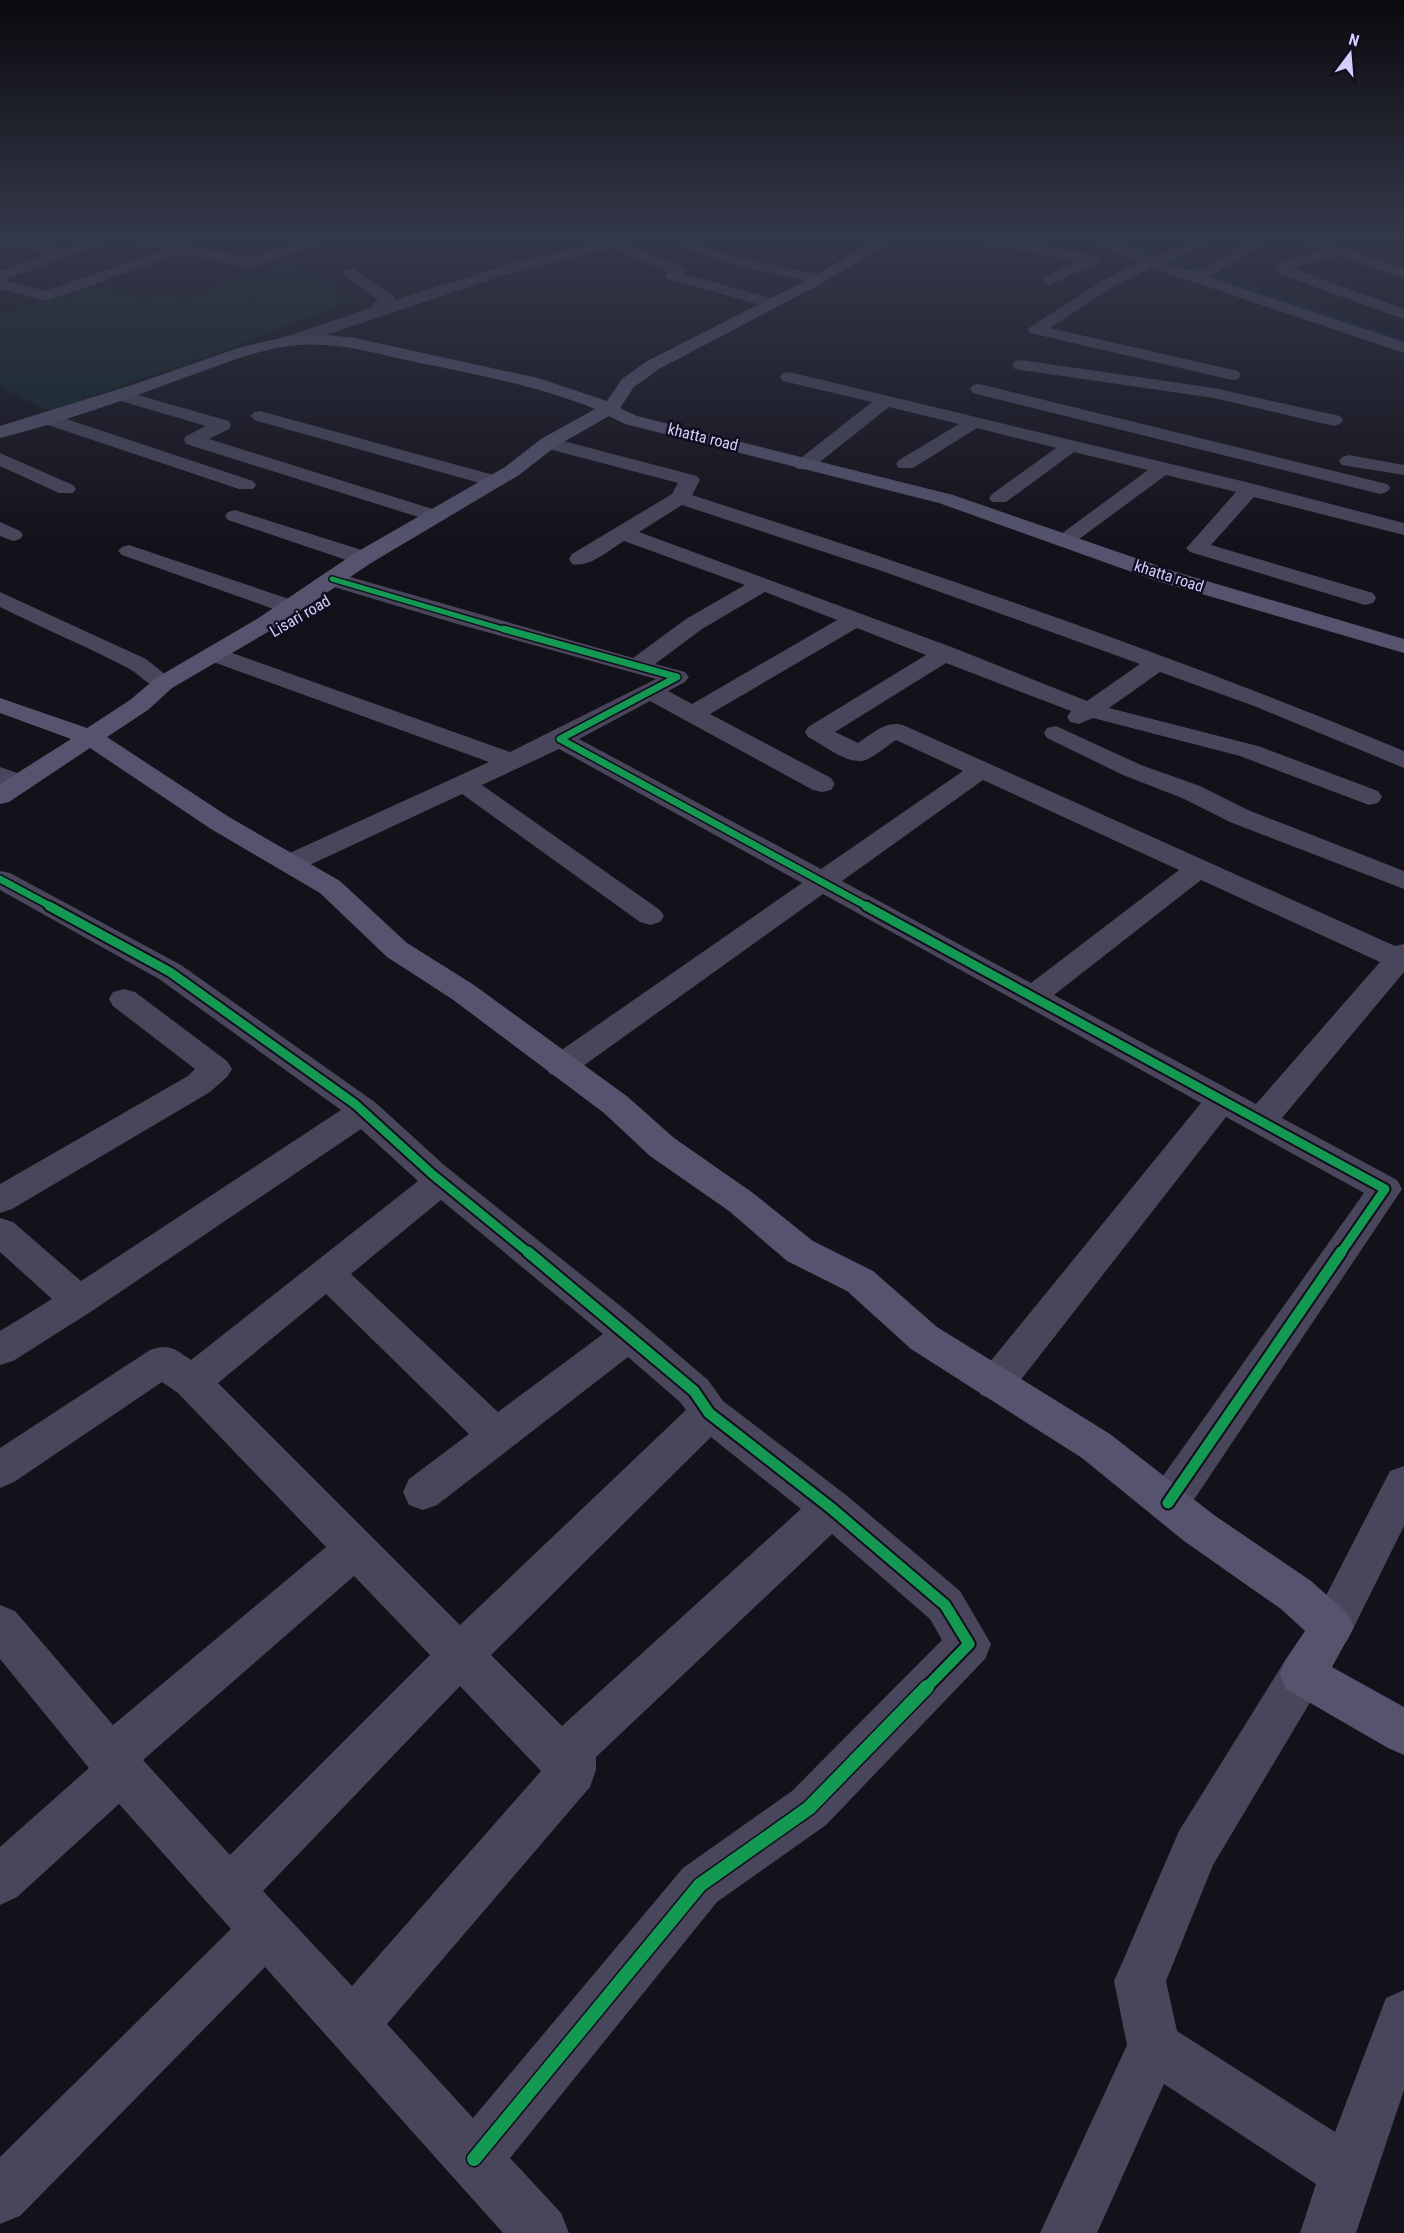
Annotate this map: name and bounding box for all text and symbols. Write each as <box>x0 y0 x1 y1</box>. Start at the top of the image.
north arrow <box>1320 24 1380 84</box>
text: N <box>1347 30 1361 51</box>
street label: khatta road <box>666 419 740 455</box>
street label: khatta road <box>1132 556 1206 596</box>
street label: Lisari road <box>266 591 334 641</box>

